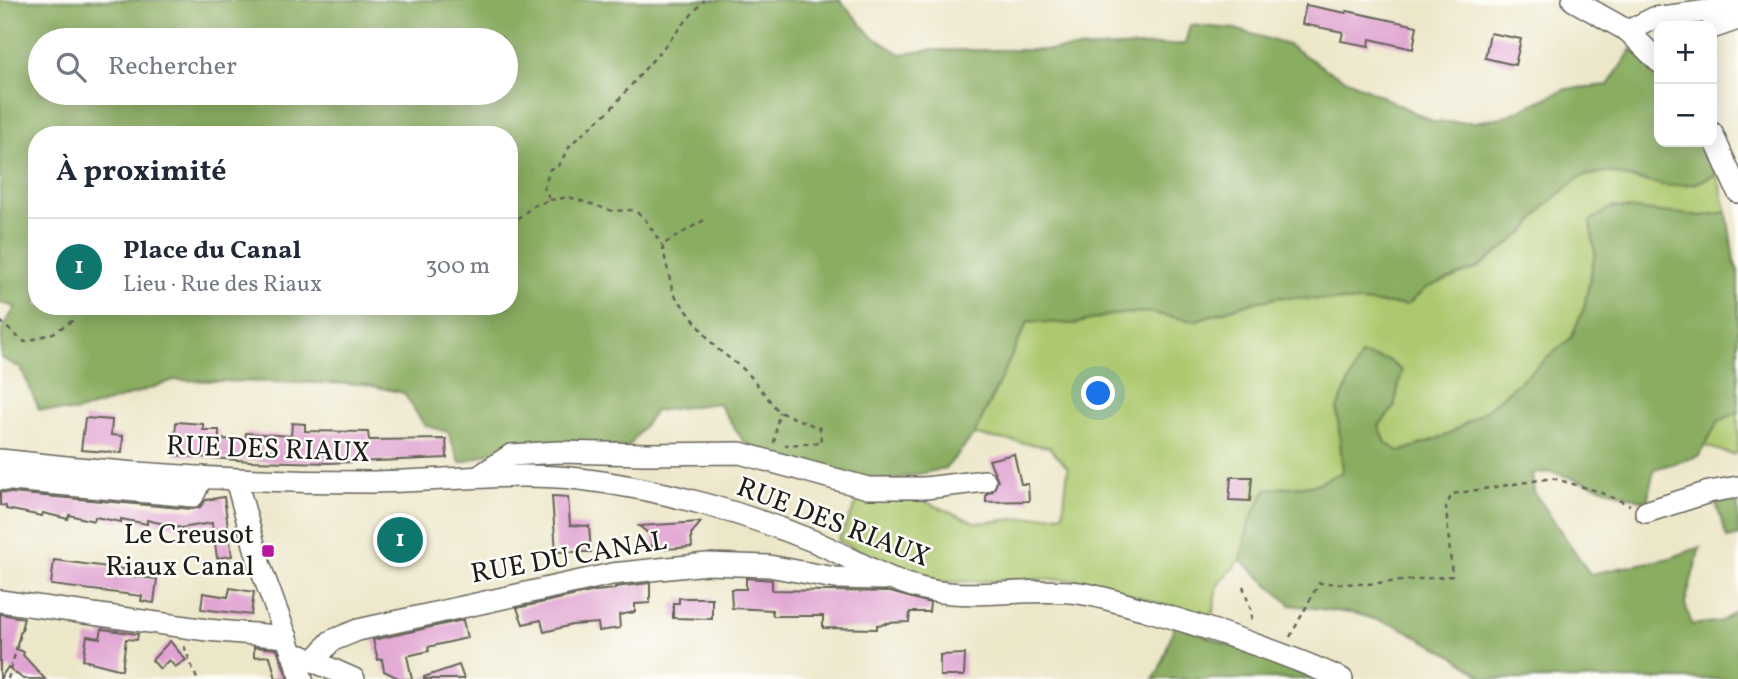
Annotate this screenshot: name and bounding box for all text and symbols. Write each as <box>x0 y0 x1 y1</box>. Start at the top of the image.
map controls <box>1654 21 1717 147</box>
button: + <box>1654 21 1717 84</box>
search box <box>28 28 518 105</box>
icon: search <box>52 48 90 86</box>
text: Rechercher <box>108 49 237 85</box>
button: − <box>1654 84 1717 147</box>
text: À proximité <box>56 151 227 193</box>
text: Place du Canal <box>123 233 301 269</box>
text: 1 <box>74 251 84 283</box>
text: 300 m <box>426 251 490 283</box>
text: Lieu · Rue des Riaux <box>123 269 322 301</box>
your location <box>1081 376 1115 410</box>
street label: RUE DES RIAUX <box>165 427 371 473</box>
street label: RUE DES RIAUX <box>731 468 935 578</box>
pin: 1 <box>377 514 423 566</box>
place label: Le Creusot Riaux Canal <box>105 516 254 587</box>
street label: RUE DU CANAL <box>468 522 670 594</box>
marker: Le Creusot Riaux Canal <box>260 543 276 559</box>

